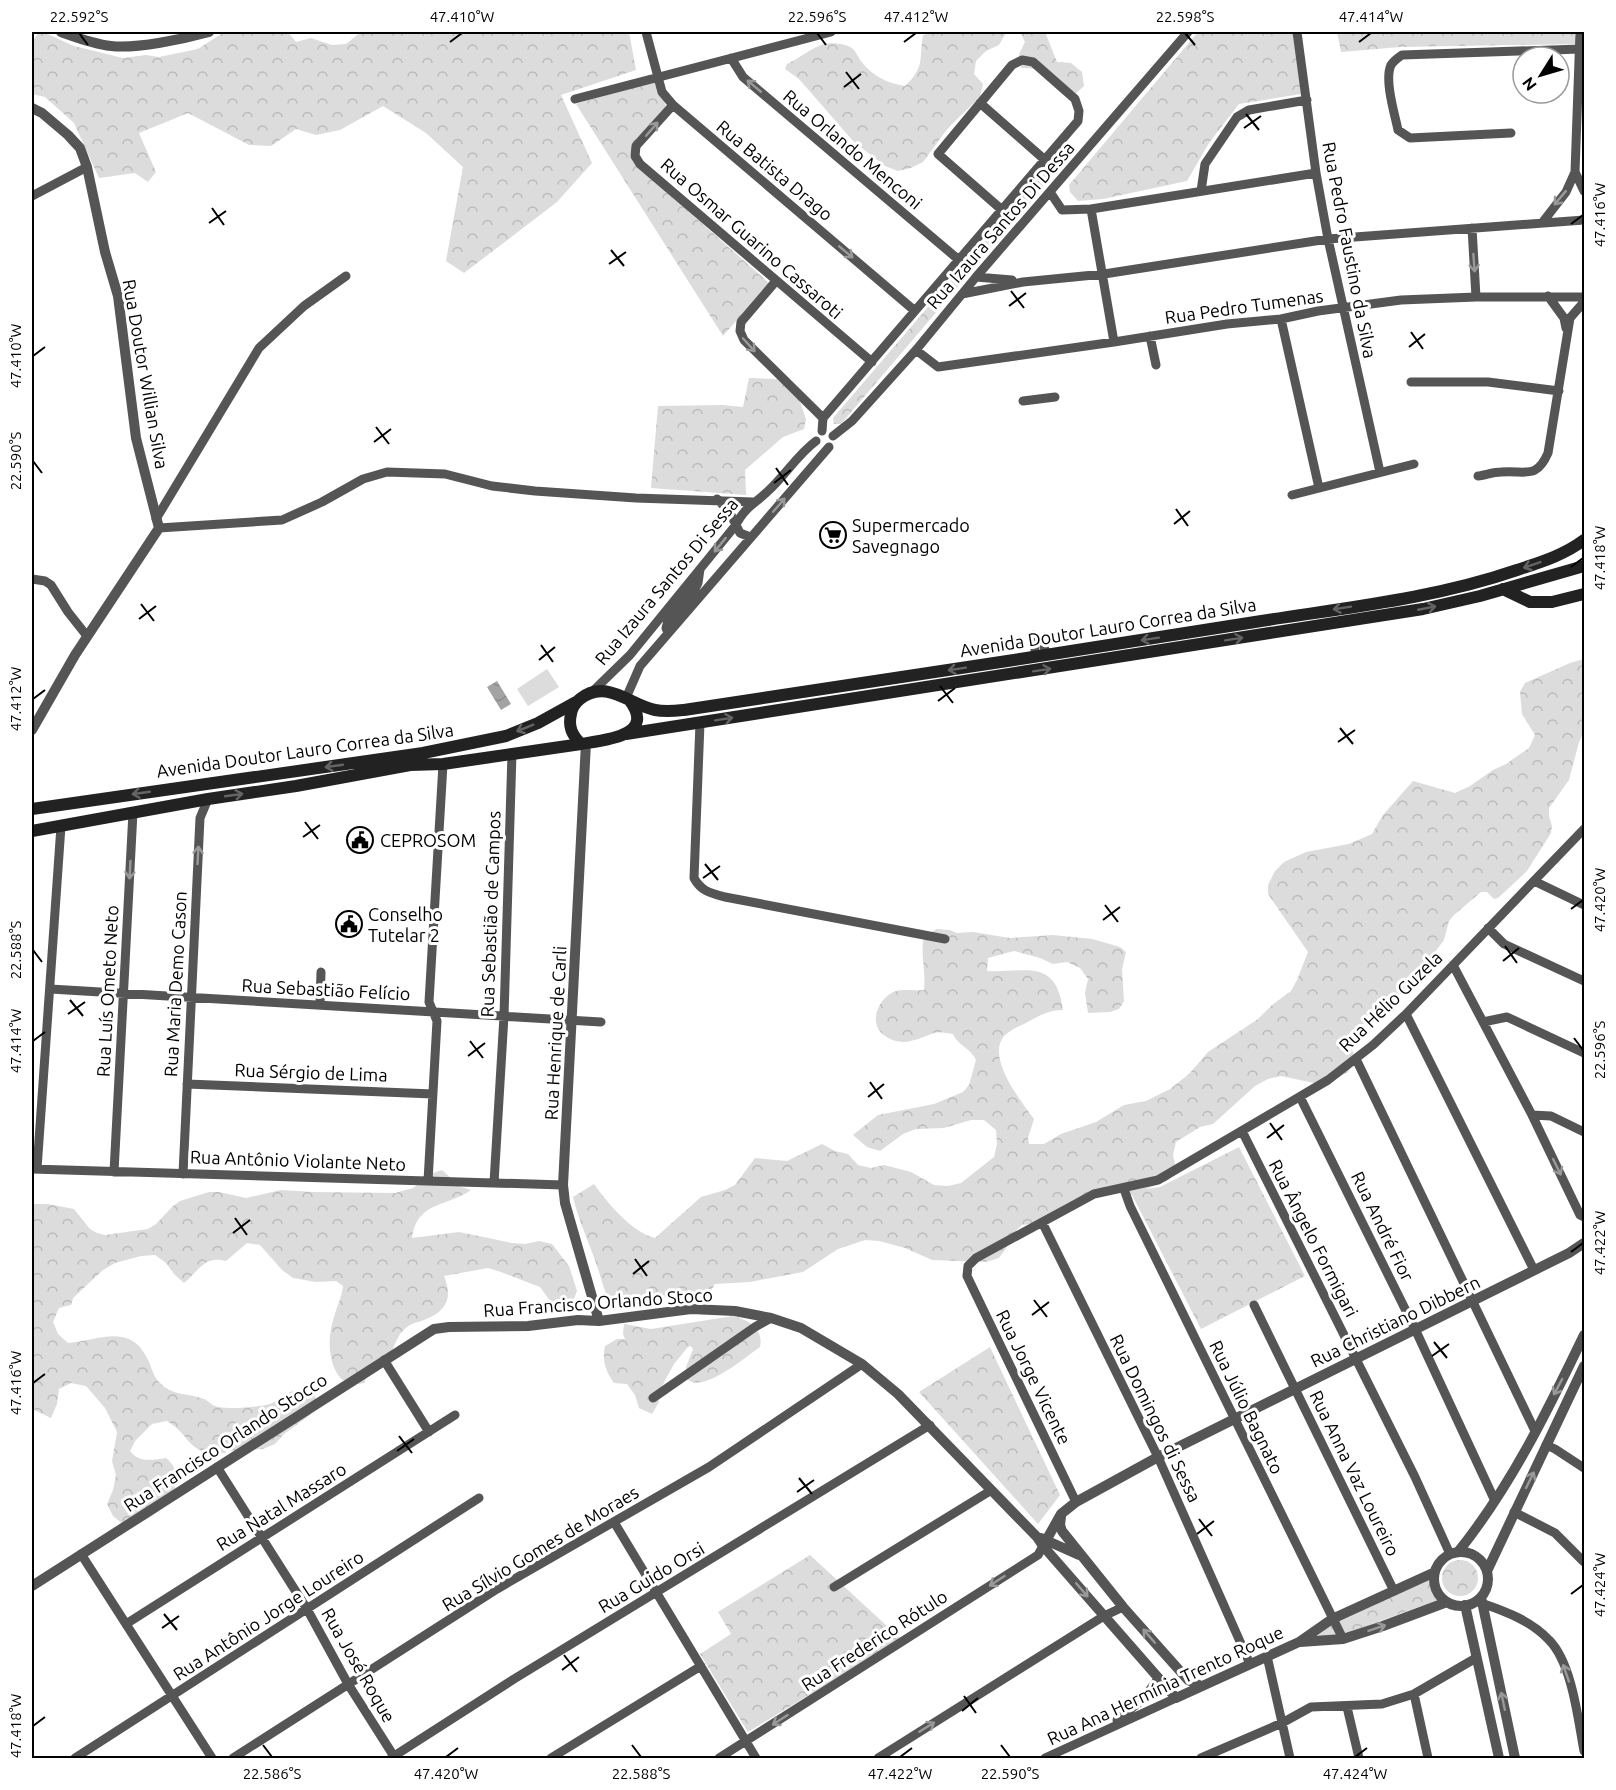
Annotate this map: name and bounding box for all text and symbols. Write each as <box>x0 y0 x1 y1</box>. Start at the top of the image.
text: 22.592°S <box>50 8 108 25</box>
text: 47.410°W <box>430 8 494 25</box>
text: 22.596°S <box>788 8 846 25</box>
text: 47.412°W <box>884 8 948 25</box>
text: 22.598°S <box>1156 8 1214 25</box>
text: 47.414°W <box>1339 8 1403 25</box>
north arrow <box>1511 45 1571 105</box>
text: N <box>1518 74 1540 94</box>
one-way arrow <box>746 80 762 93</box>
street label: Rua Orlando Menconi <box>780 85 926 213</box>
street label: Rua Batista Drago <box>713 116 837 224</box>
one-way arrow <box>645 122 659 137</box>
street label: Rua Izaura Santos Di Dessa <box>922 137 1078 313</box>
street label: Rua Pedro Faustino da Silva <box>1319 140 1381 360</box>
street label: Rua Osmar Guarino Cassaroti <box>657 154 847 322</box>
text: 47.416°W <box>1591 183 1608 247</box>
one-way arrow <box>1553 190 1567 205</box>
one-way arrow <box>838 245 854 258</box>
one-way arrow <box>1469 252 1480 272</box>
street label: Rua Doutor Willian Silva <box>119 278 173 470</box>
street label: Rua Pedro Tumenas <box>1163 285 1325 327</box>
text: 47.410°W <box>7 324 24 388</box>
one-way arrow <box>742 337 756 352</box>
text: 22.590°S <box>7 432 24 490</box>
street label: Rua Izaura Santos Di Sessa <box>590 494 742 668</box>
one-way arrow <box>772 497 785 513</box>
place label: Supermercado Savegnago <box>852 515 970 556</box>
supermarket icon: Supermercado Savegnago <box>818 520 848 550</box>
text: 47.418°W <box>1591 526 1608 590</box>
one-way arrow <box>713 537 727 552</box>
one-way arrow <box>1523 560 1542 571</box>
street label: Avenida Doutor Lauro Correa da Silva <box>958 594 1258 660</box>
one-way arrow <box>1416 602 1436 613</box>
one-way arrow <box>1333 603 1353 614</box>
one-way arrow <box>1141 634 1160 645</box>
one-way arrow <box>1224 634 1244 645</box>
one-way arrow <box>948 663 968 674</box>
one-way arrow <box>1031 664 1051 675</box>
text: 47.412°W <box>7 667 24 731</box>
one-way arrow <box>714 714 734 725</box>
street label: Avenida Doutor Lauro Correa da Silva <box>155 719 455 781</box>
one-way arrow <box>516 723 534 734</box>
one-way arrow <box>324 760 344 771</box>
one-way arrow <box>131 787 151 798</box>
one-way arrow <box>224 790 243 801</box>
street label: Rua Sebastião de Campos <box>476 810 504 1018</box>
public building icon: CEPROSOM <box>345 825 375 855</box>
place label: CEPROSOM <box>380 830 476 850</box>
one-way arrow <box>192 846 203 866</box>
one-way arrow <box>125 860 136 880</box>
text: 47.420°W <box>1591 868 1608 932</box>
street label: Rua Maria Demo Cason <box>160 891 190 1077</box>
place label: Conselho Tutelar 2 <box>368 904 443 945</box>
street label: Rua Luís Ometo Neto <box>93 905 121 1077</box>
public building icon: Conselho Tutelar 2 <box>334 909 364 939</box>
text: 22.588°S <box>7 921 24 979</box>
street label: Rua Henrique de Carli <box>540 945 570 1121</box>
street label: Rua Hélio Guzela <box>1334 947 1446 1055</box>
street label: Rua Sebastião Felício <box>241 975 411 1003</box>
text: 47.414°W <box>7 1009 24 1073</box>
text: 22.596°S <box>1591 1021 1608 1079</box>
street label: Rua Sérgio de Lima <box>234 1059 388 1085</box>
street label: Rua Antônio Violante Neto <box>190 1146 406 1174</box>
street label: Rua Ângelo Formigari <box>1266 1155 1363 1320</box>
one-way arrow <box>1552 1158 1563 1176</box>
street label: Rua André Fior <box>1348 1168 1418 1284</box>
text: 47.422°W <box>1591 1211 1608 1275</box>
street label: Rua Christiano Dibbern <box>1307 1271 1483 1371</box>
street label: Rua Francisco Orlando Stoco <box>483 1284 713 1320</box>
street label: Rua Jorge Vicente <box>993 1306 1075 1448</box>
street label: Rua Domingos di Sessa <box>1107 1331 1205 1505</box>
street label: Rua Júlio Bagnato <box>1206 1337 1288 1477</box>
text: 47.416°W <box>7 1351 24 1415</box>
street label: Rua Francisco Orlando Stocco <box>120 1369 330 1515</box>
one-way arrow <box>1552 1378 1564 1396</box>
street label: Rua Anna Vaz Loureiro <box>1306 1387 1404 1559</box>
street label: Rua Natal Massaro <box>212 1458 350 1554</box>
one-way arrow <box>1524 1471 1536 1489</box>
street label: Rua Sílvio Gomes de Moraes <box>438 1481 642 1615</box>
street label: Rua Guido Orsi <box>595 1538 707 1616</box>
street label: Rua Antônio Jorge Loureiro <box>169 1546 367 1684</box>
text: 47.424°W <box>1591 1553 1608 1617</box>
one-way arrow <box>989 1575 1006 1587</box>
one-way arrow <box>1075 1582 1089 1597</box>
street label: Rua Frederico Rótulo <box>797 1585 951 1695</box>
street label: Rua José Roque <box>318 1604 400 1726</box>
street label: Rua Ana Hermínia Trento Roque <box>1044 1621 1286 1749</box>
one-way arrow <box>1367 1621 1386 1632</box>
one-way arrow <box>1142 1629 1156 1644</box>
one-way arrow <box>1560 1664 1571 1683</box>
one-way arrow <box>1497 1692 1508 1712</box>
text: 47.418°W <box>7 1694 24 1758</box>
one-way arrow <box>772 1715 789 1727</box>
one-way arrow <box>918 1721 935 1733</box>
text: 22.586°S <box>243 1765 301 1782</box>
text: 47.420°W <box>414 1765 478 1782</box>
text: 22.588°S <box>612 1765 670 1782</box>
text: 47.422°W <box>868 1765 932 1782</box>
text: 22.590°S <box>981 1765 1039 1782</box>
text: 47.424°W <box>1323 1765 1387 1782</box>

